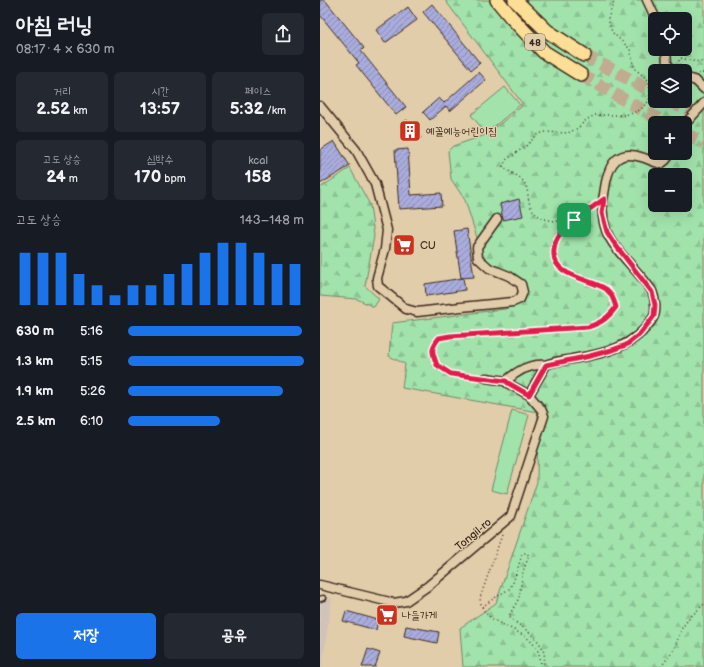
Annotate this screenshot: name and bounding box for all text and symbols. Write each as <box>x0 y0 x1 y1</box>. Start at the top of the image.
text: 아침 러닝 <box>16 12 93 39</box>
map controls <box>648 12 692 212</box>
button: locate <box>648 12 692 56</box>
button: share <box>262 13 304 55</box>
road number: 48 <box>525 34 545 50</box>
text: 08:17 · 4 × 630 m <box>16 41 114 57</box>
button: layers <box>648 64 692 108</box>
text: 거리 <box>53 85 71 98</box>
text: 시간 <box>151 85 169 98</box>
text: 페이스 <box>245 85 271 98</box>
text: 2.52 <box>36 99 70 119</box>
text: 13:57 <box>140 99 180 119</box>
text: 5:32 <box>230 99 264 119</box>
text: km <box>70 104 88 117</box>
text: /km <box>264 104 286 117</box>
button: + <box>648 116 692 160</box>
building icon: 예꼴예능어린이집 <box>397 118 423 144</box>
place label: 예꼴예능어린이집 <box>426 125 497 138</box>
text: 고도 상승 <box>43 153 81 166</box>
text: 심박수 <box>147 153 173 166</box>
text: kcal <box>248 154 268 167</box>
text: 24 <box>46 167 66 187</box>
text: 170 <box>134 167 161 187</box>
text: 158 <box>244 167 272 187</box>
button: − <box>648 168 692 212</box>
text: m <box>66 172 78 185</box>
text: bpm <box>161 172 186 185</box>
pin <box>557 203 591 237</box>
icon: arrive <box>563 209 585 231</box>
text: 고도 상승 <box>16 212 61 228</box>
text: 143–148 m <box>240 212 304 228</box>
supermarket icon: CU <box>391 232 417 258</box>
place label: CU <box>420 239 436 252</box>
text: 630 m <box>16 323 54 339</box>
text: 5:16 <box>80 323 103 339</box>
text: 1.3 km <box>16 353 53 369</box>
text: 5:15 <box>80 353 103 369</box>
text: 1.9 km <box>16 383 53 399</box>
text: 5:26 <box>80 383 106 399</box>
text: 2.5 km <box>16 413 56 429</box>
text: 6:10 <box>80 413 103 429</box>
street label: Tongil-ro <box>453 515 494 553</box>
supermarket icon: 나들가게 <box>374 602 400 628</box>
place label: 나들가게 <box>402 609 437 622</box>
button: 저장 <box>16 613 156 659</box>
button: 공유 <box>164 613 304 659</box>

